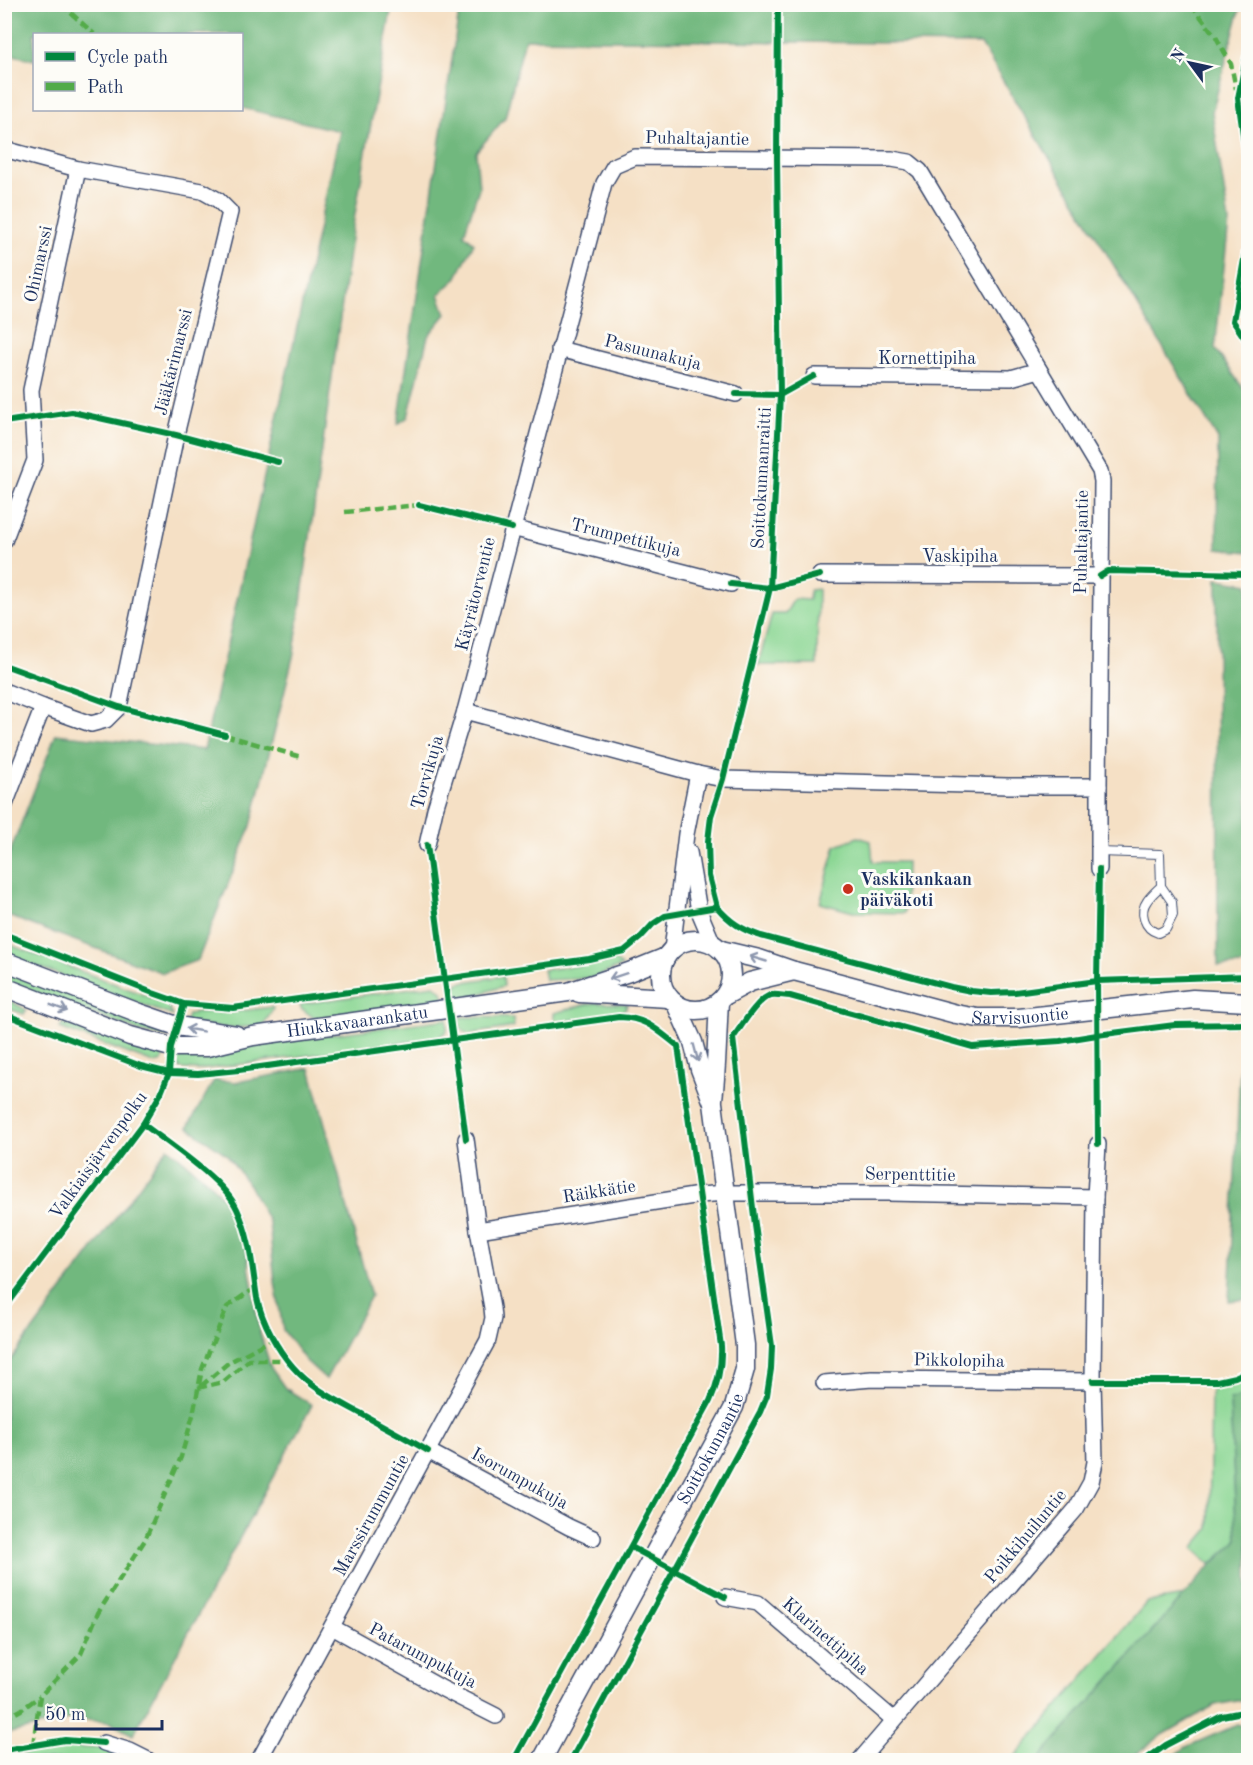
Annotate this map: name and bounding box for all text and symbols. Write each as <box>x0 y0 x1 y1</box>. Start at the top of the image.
legend <box>33 33 243 111</box>
north arrow <box>1160 33 1220 93</box>
text: N <box>1169 46 1190 65</box>
text: Cycle path <box>87 49 168 67</box>
text: Path <box>87 79 124 97</box>
street label: Puhaltajantie <box>645 129 749 149</box>
street label: Ohimarssi <box>22 224 56 304</box>
street label: Jääkärimarssi <box>152 307 196 417</box>
street label: Pasuunakuja <box>602 332 703 374</box>
street label: Kornettipiha <box>878 350 976 368</box>
street label: Soittokunnanraitti <box>749 406 775 549</box>
street label: Puhaltajantie <box>1072 490 1092 594</box>
street label: Trumpettikuja <box>569 516 683 560</box>
street label: Käyrätorventie <box>453 535 499 653</box>
street label: Vaskipiha <box>922 548 998 566</box>
street label: Torvikuja <box>409 733 447 811</box>
place label: Vaskikankaan päiväkoti <box>860 871 972 910</box>
marker: Vaskikankaan päiväkoti <box>841 882 855 896</box>
one-way arrow <box>749 953 768 964</box>
one-way arrow <box>609 971 628 982</box>
one-way arrow <box>49 1003 68 1014</box>
street label: Hiukkavaarankatu <box>285 1004 430 1041</box>
street label: Sarvisuontie <box>970 1005 1070 1029</box>
one-way arrow <box>186 1024 205 1035</box>
one-way arrow <box>691 1043 702 1062</box>
street label: Valkiaisjärvenpolku <box>47 1088 151 1223</box>
street label: Serpenttitie <box>864 1165 956 1185</box>
street label: Räikkätie <box>561 1177 637 1207</box>
street label: Pikkolopiha <box>913 1351 1005 1371</box>
street label: Soittokunnantie <box>675 1392 747 1508</box>
street label: Isorumpukuja <box>468 1445 571 1513</box>
street label: Marssirummuntie <box>331 1452 413 1579</box>
street label: Poikkihuiluntie <box>981 1486 1070 1587</box>
street label: Klarinettipiha <box>779 1595 872 1679</box>
street label: Patarumpukuja <box>366 1620 480 1692</box>
scale bar <box>36 1693 162 1731</box>
text: 50 m <box>45 1706 85 1724</box>

